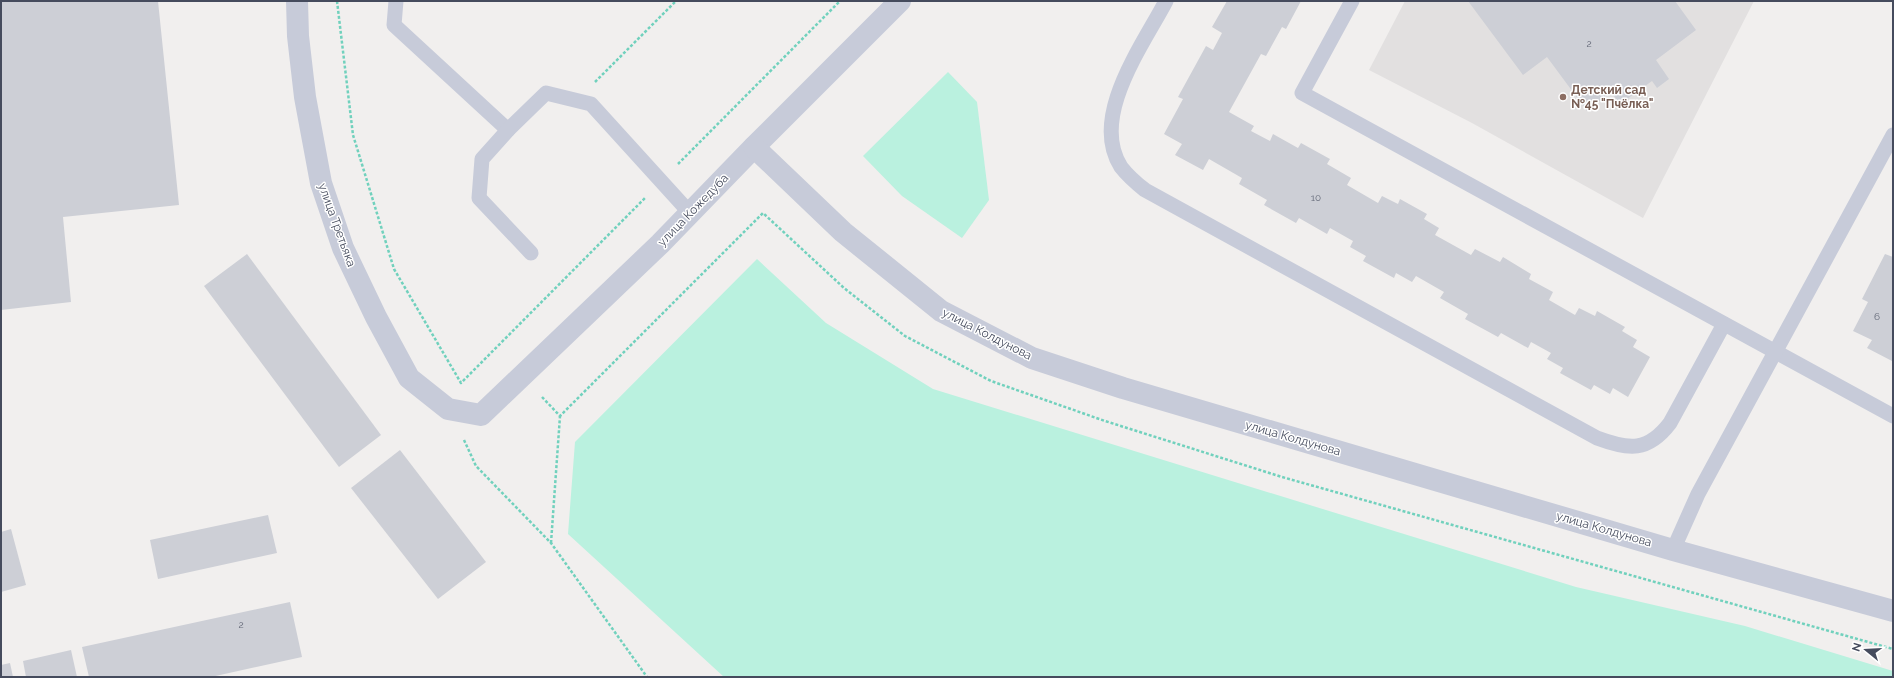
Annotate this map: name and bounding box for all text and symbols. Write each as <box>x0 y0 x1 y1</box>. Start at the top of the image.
house number: 2 <box>1586 38 1592 49</box>
place label: Детский сад №45 "Пчёлка" <box>1571 83 1654 111</box>
marker: Детский сад №45 "Пчёлка" <box>1558 92 1568 102</box>
street label: улица Кожедуба <box>655 171 731 249</box>
street label: улица Третьяка <box>315 181 359 269</box>
house number: 10 <box>1311 192 1321 203</box>
street label: улица Колдунова <box>940 305 1034 363</box>
house number: 6 <box>1874 311 1880 322</box>
street label: улица Колдунова <box>1244 418 1342 458</box>
street label: улица Колдунова <box>1555 509 1653 549</box>
house number: 2 <box>238 619 244 630</box>
north arrow <box>1846 630 1886 670</box>
text: N <box>1849 641 1864 653</box>

